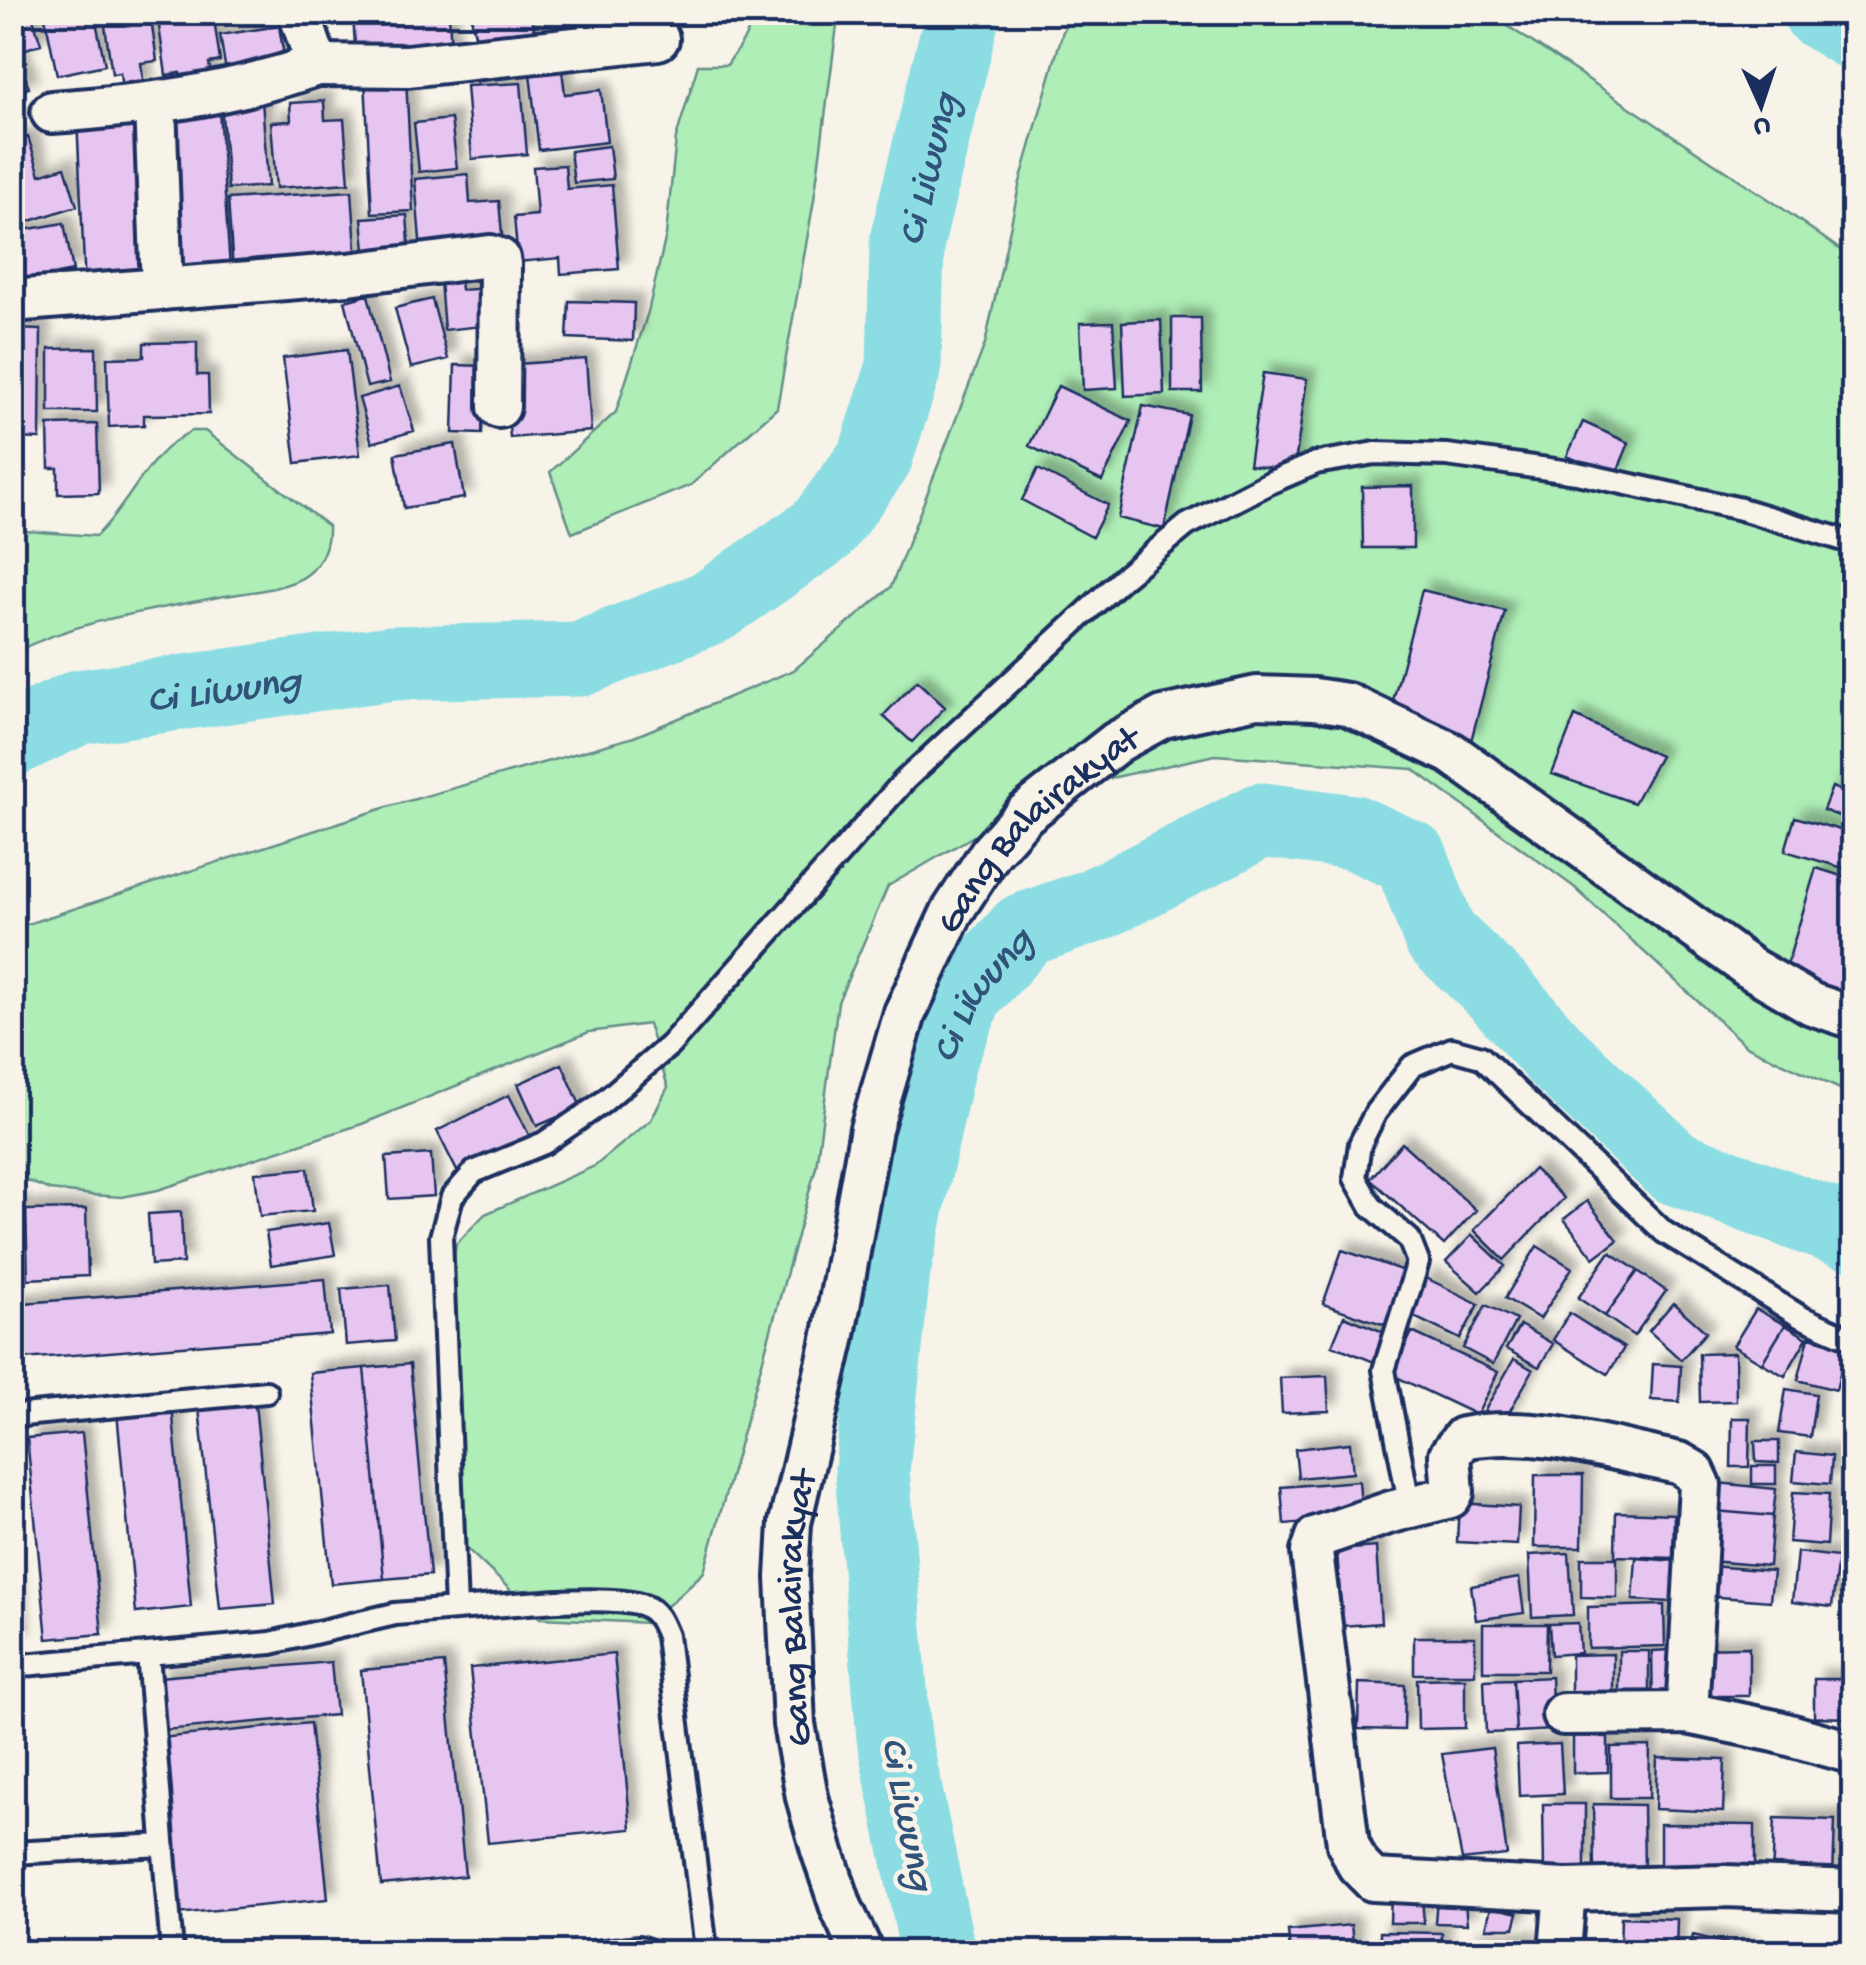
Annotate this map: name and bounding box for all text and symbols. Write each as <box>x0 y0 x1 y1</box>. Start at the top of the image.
north arrow <box>1711 55 1811 155</box>
water label: Ci Liwung <box>890 87 973 251</box>
text: U <box>1753 109 1771 142</box>
water label: Ci Liwung <box>144 659 306 727</box>
street label: Gang Balairakyat <box>929 717 1151 941</box>
water label: Ci Liwung <box>923 918 1047 1071</box>
street label: Gang Balairakyat <box>771 1463 830 1750</box>
water label: Ci Liwung <box>867 1734 943 1897</box>

